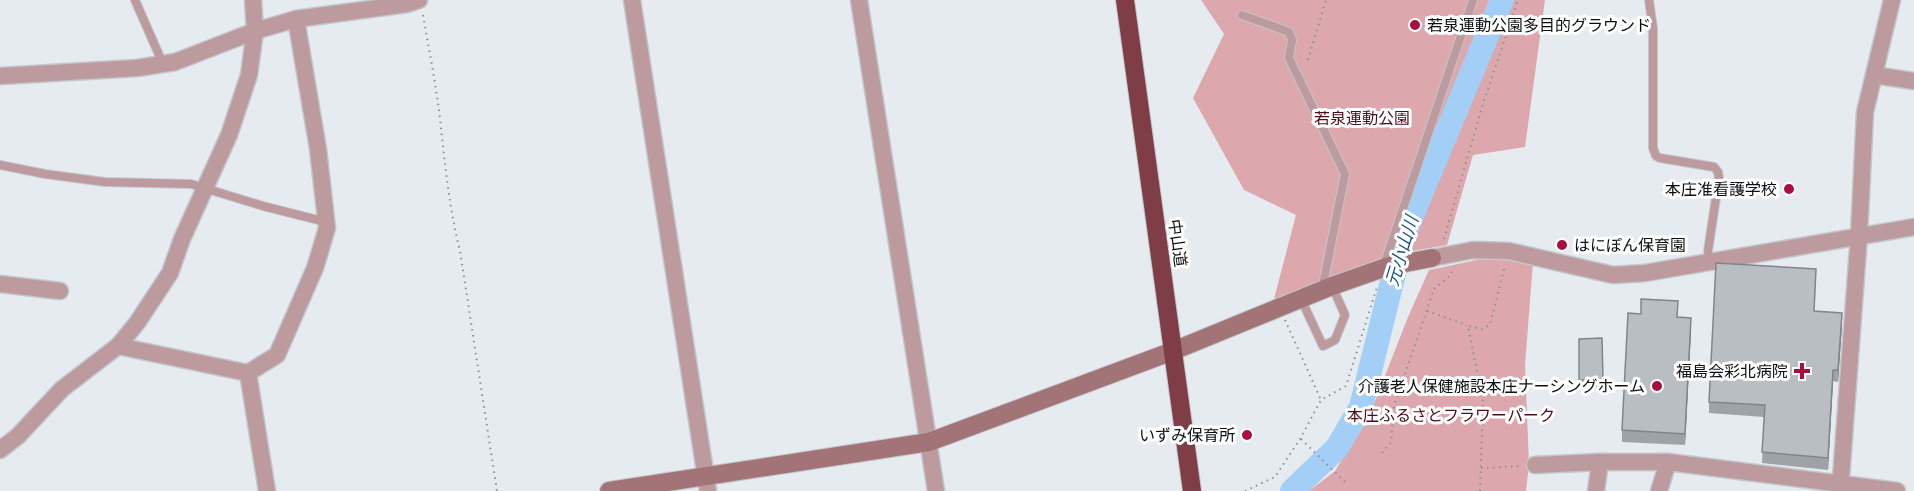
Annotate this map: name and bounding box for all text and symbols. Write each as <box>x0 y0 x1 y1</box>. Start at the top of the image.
place label: 若泉運動公園多目的グラウンド <box>1427 16 1651 36</box>
marker: 若泉運動公園多目的グラウンド <box>1408 18 1422 32</box>
park label: 若泉運動公園 <box>1314 109 1410 129</box>
place label: 本庄准看護学校 <box>1665 180 1777 200</box>
marker: 本庄准看護学校 <box>1782 182 1796 196</box>
water label: 元小山川 <box>1381 211 1424 289</box>
street label: 中山道 <box>1164 218 1190 268</box>
place label: はにぽん保育園 <box>1574 236 1686 256</box>
marker: はにぽん保育園 <box>1555 238 1569 252</box>
place label: 福島会彩北病院 <box>1676 362 1788 382</box>
marker: 福島会彩北病院 <box>1793 362 1811 380</box>
place label: 介護老人保健施設本庄ナーシングホーム <box>1358 377 1645 397</box>
marker: 介護老人保健施設本庄ナーシングホーム <box>1650 379 1664 393</box>
park label: 本庄ふるさとフラワーパーク <box>1347 406 1555 426</box>
place label: いずみ保育所 <box>1139 426 1235 446</box>
marker: いずみ保育所 <box>1240 428 1254 442</box>

